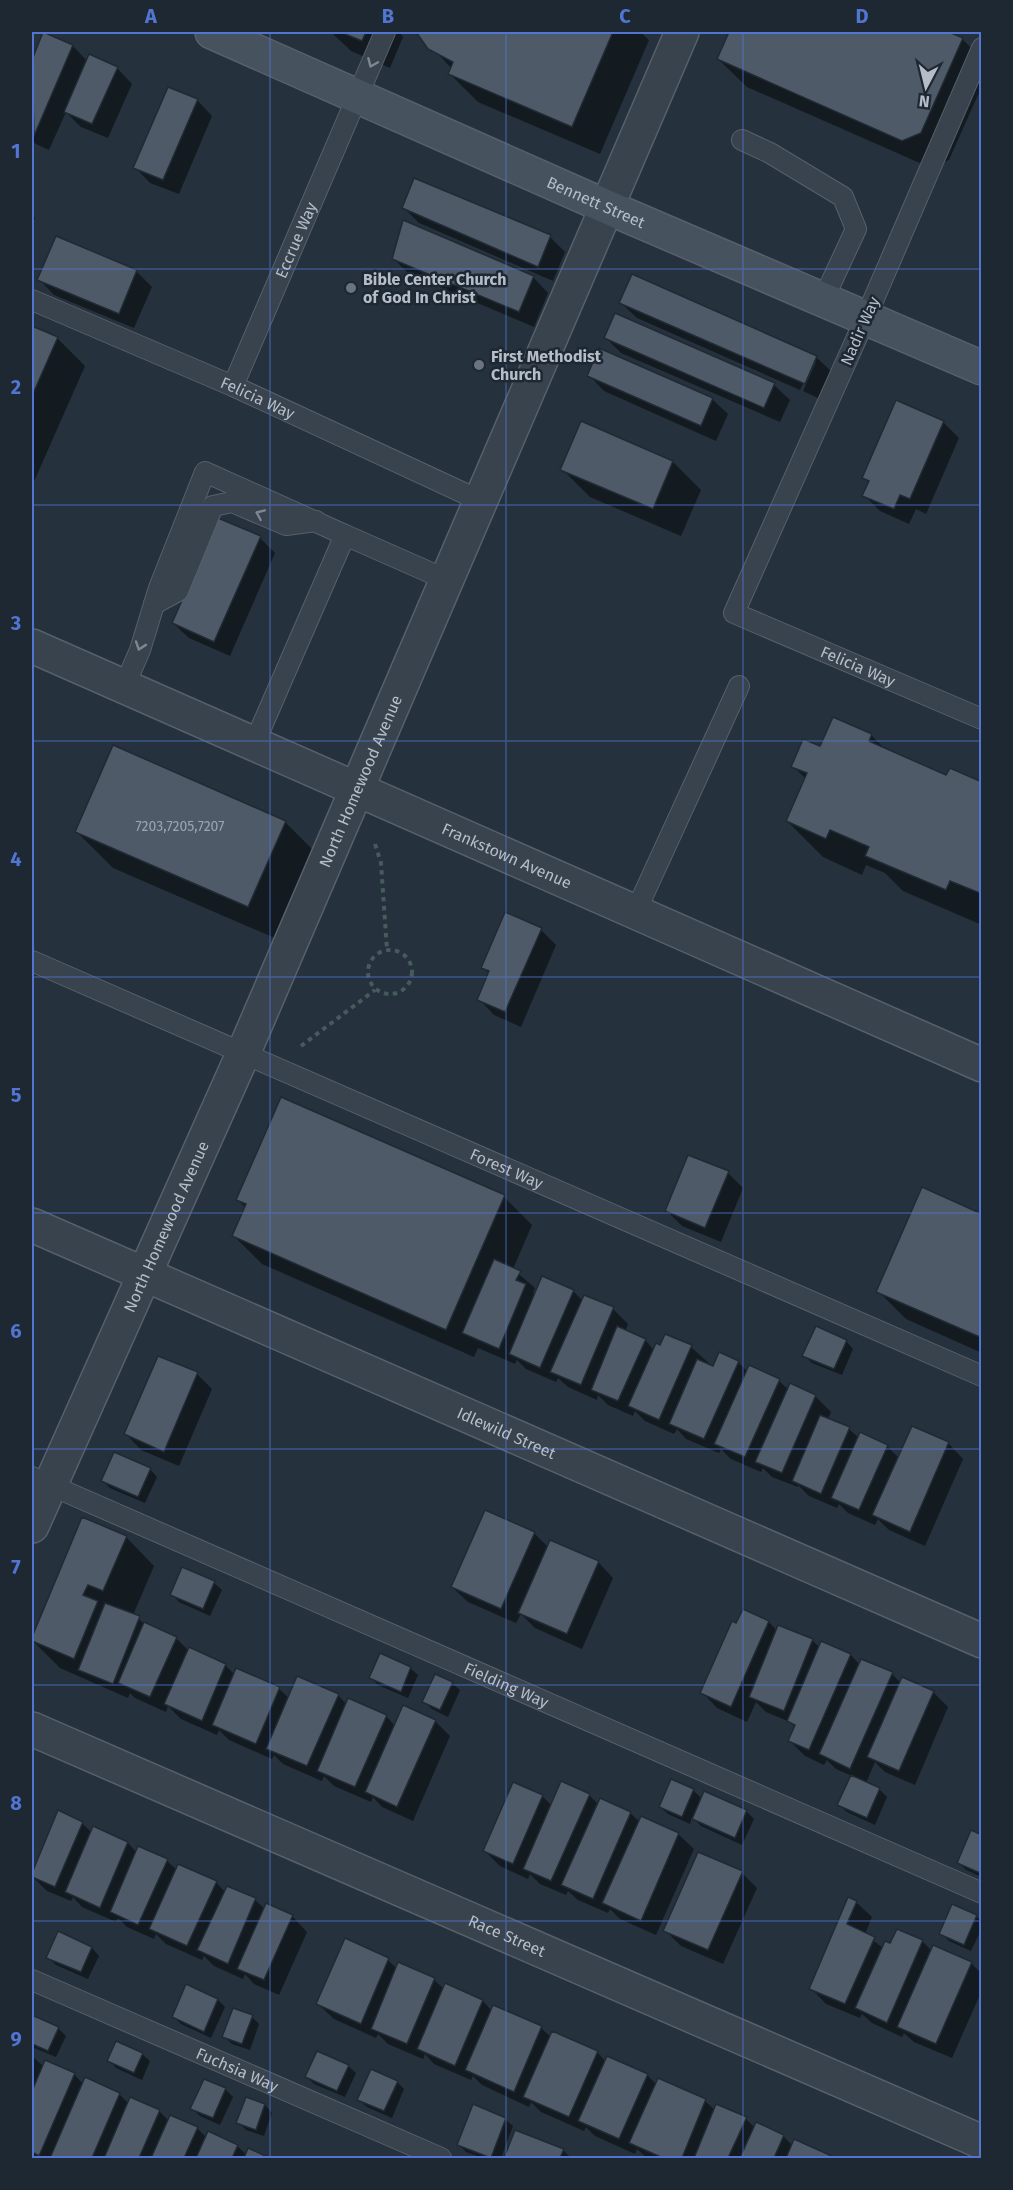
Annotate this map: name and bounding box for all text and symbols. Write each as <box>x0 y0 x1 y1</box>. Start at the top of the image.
text: A <box>144 4 158 28</box>
text: B <box>382 4 394 28</box>
text: C <box>619 4 631 28</box>
text: D <box>855 4 869 28</box>
one-way arrow <box>367 57 379 68</box>
north arrow <box>896 57 956 117</box>
text: N <box>918 91 931 111</box>
text: 1 <box>11 139 21 163</box>
street label: Bennett Street <box>544 172 648 232</box>
street label: Eccrue Way <box>271 199 320 281</box>
place label: Bible Center Church of God In Christ <box>363 270 506 307</box>
marker: Bible Center Church of God In Christ <box>344 281 358 295</box>
street label: Nadir Way <box>836 294 884 368</box>
place label: First Methodist Church <box>491 347 602 384</box>
marker: First Methodist Church <box>472 358 486 372</box>
street label: Felicia Way <box>218 372 298 423</box>
text: 2 <box>11 375 21 399</box>
one-way arrow <box>255 509 266 521</box>
text: 3 <box>10 611 21 635</box>
one-way arrow <box>135 640 148 651</box>
street label: Felicia Way <box>818 642 898 690</box>
street label: North Homewood Avenue <box>315 692 406 870</box>
house number: 7203,7205,7207 <box>136 818 224 835</box>
street label: Frankstown Avenue <box>439 819 575 892</box>
text: 4 <box>10 847 22 871</box>
text: 5 <box>11 1083 22 1107</box>
street label: North Homewood Avenue <box>119 1138 212 1315</box>
street label: Forest Way <box>467 1144 546 1193</box>
text: 6 <box>10 1319 22 1343</box>
street label: Idlewild Street <box>454 1403 559 1463</box>
text: 7 <box>11 1555 21 1579</box>
street label: Fielding Way <box>461 1658 552 1712</box>
text: 8 <box>10 1791 22 1815</box>
street label: Race Street <box>466 1910 549 1961</box>
text: 9 <box>10 2027 22 2051</box>
street label: Fuchsia Way <box>193 2043 281 2096</box>

